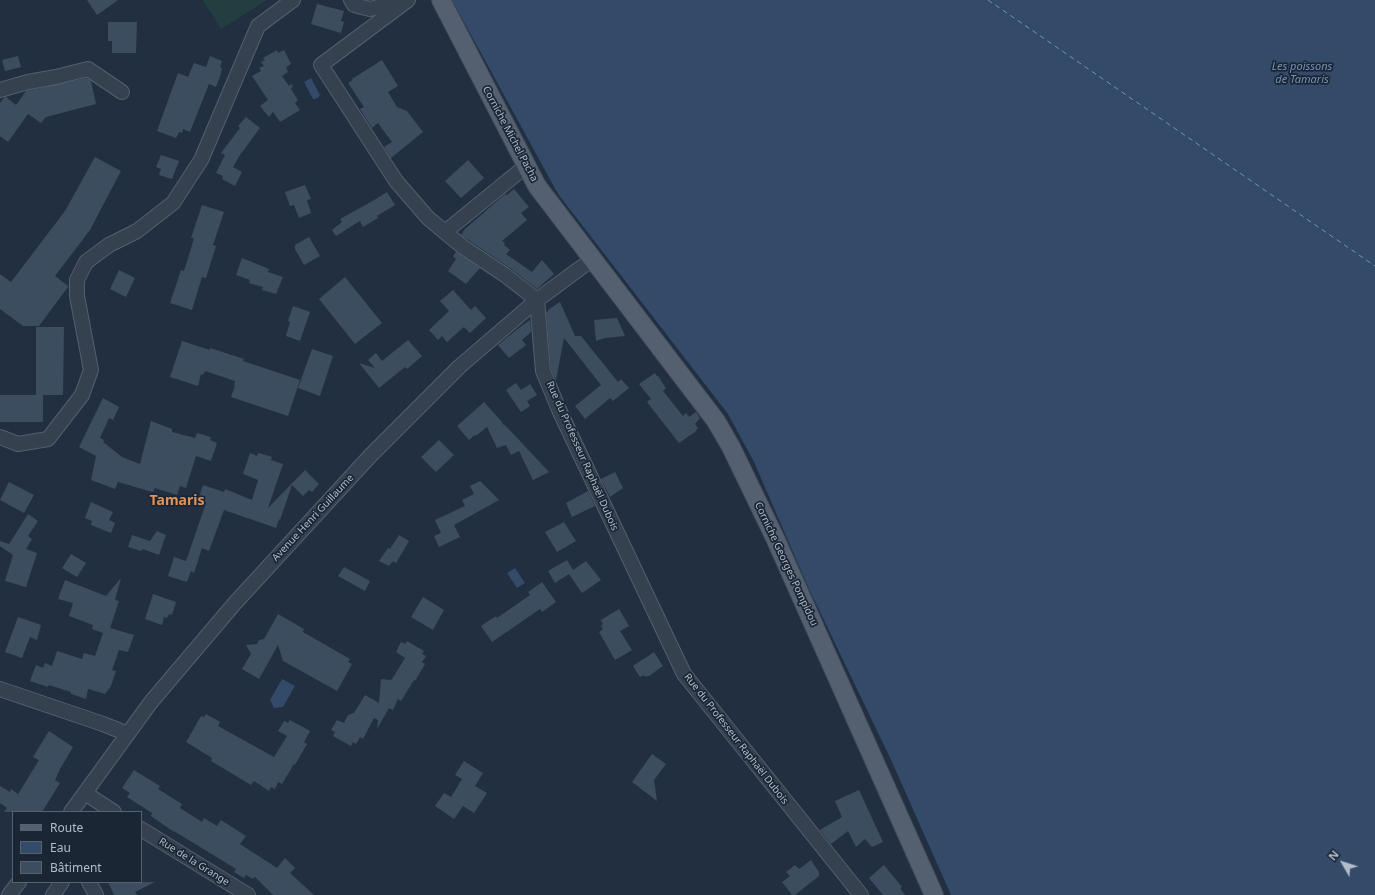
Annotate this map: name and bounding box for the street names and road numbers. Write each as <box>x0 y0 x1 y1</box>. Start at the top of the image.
street label: Corniche Michel Pacha <box>480 84 540 184</box>
street label: Rue du Professeur Raphaël Dubois <box>543 379 621 533</box>
street label: Avenue Henri Guillaume <box>270 472 356 564</box>
street label: Corniche Georges Pompidou <box>752 500 820 628</box>
street label: Rue du Professeur Raphaël Dubois <box>681 671 791 807</box>
street label: Rue de la Grange <box>157 836 231 888</box>

